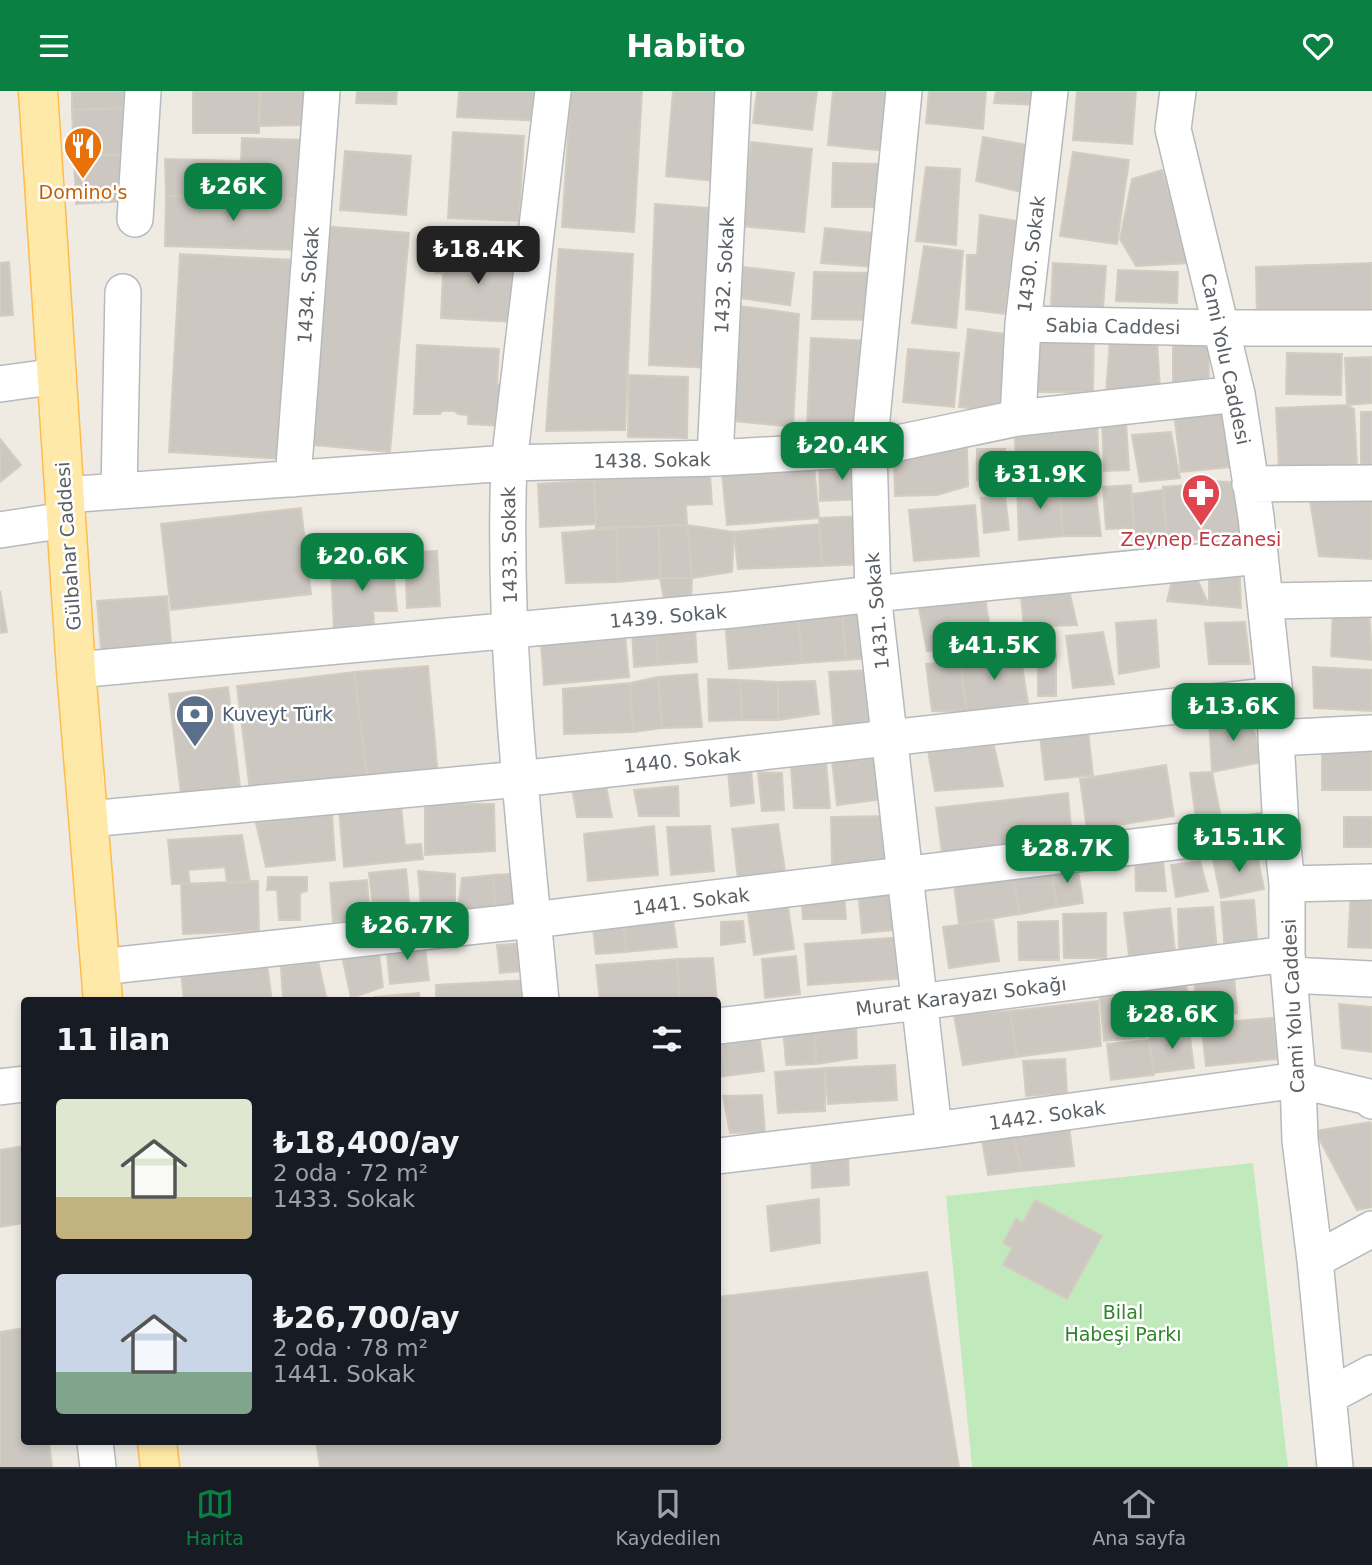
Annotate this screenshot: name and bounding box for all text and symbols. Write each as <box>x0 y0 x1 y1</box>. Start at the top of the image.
icon: menu <box>35 27 73 65</box>
text: Habito <box>626 27 746 65</box>
icon: heart <box>1299 27 1337 65</box>
restaurant icon: Domino's <box>62 125 104 180</box>
pin: ₺26K <box>192 163 274 223</box>
text: ₺26K <box>200 173 266 199</box>
place label: Domino's <box>39 181 127 203</box>
street label: 1430. Sokak <box>1013 194 1049 314</box>
street label: 1432. Sokak <box>710 216 738 334</box>
street label: 1434. Sokak <box>293 226 323 344</box>
pin: ₺18.4K <box>421 227 535 286</box>
text: ₺18.4K <box>433 236 523 262</box>
street label: Cami Yolu Caddesi <box>1197 271 1255 447</box>
street label: Sabia Caddesi <box>1046 314 1180 338</box>
pin: ₺20.4K <box>785 423 899 482</box>
text: ₺20.4K <box>797 432 887 458</box>
street label: 1438. Sokak <box>593 448 711 472</box>
pin: ₺31.9K <box>983 451 1097 511</box>
street label: Gülbahar Caddesi <box>51 461 85 631</box>
text: ₺31.9K <box>995 461 1085 487</box>
pharmacy icon: Zeynep Eczanesi <box>1180 472 1222 527</box>
street label: 1433. Sokak <box>497 486 521 604</box>
place label: Zeynep Eczanesi <box>1121 528 1281 550</box>
pin: ₺20.6K <box>305 533 419 593</box>
text: ₺20.6K <box>317 543 407 569</box>
street label: 1431. Sokak <box>861 552 893 670</box>
street label: 1439. Sokak <box>609 600 727 632</box>
pin: ₺41.5K <box>937 623 1051 682</box>
text: ₺41.5K <box>949 632 1039 658</box>
pin: ₺13.6K <box>1176 683 1290 743</box>
bank icon: Kuveyt Türk <box>174 693 216 748</box>
text: ₺13.6K <box>1188 693 1278 719</box>
place label: Kuveyt Türk <box>222 703 333 725</box>
street label: 1440. Sokak <box>622 743 742 777</box>
pin: ₺15.1K <box>1182 815 1296 874</box>
text: ₺15.1K <box>1194 824 1284 850</box>
pin: ₺28.7K <box>1010 825 1124 885</box>
text: ₺28.7K <box>1022 835 1112 861</box>
street label: 1441. Sokak <box>631 883 751 919</box>
pin: ₺26.7K <box>350 903 464 962</box>
text: ₺26.7K <box>362 912 452 938</box>
street label: Cami Yolu Caddesi <box>1277 918 1309 1094</box>
street label: Murat Karayazı Sokağı <box>854 972 1068 1020</box>
pin: ₺28.6K <box>1115 991 1229 1051</box>
text: ₺28.6K <box>1127 1001 1217 1027</box>
icon: filters <box>648 1020 686 1058</box>
text: 11 ilan <box>56 1022 170 1057</box>
street label: 1442. Sokak <box>987 1096 1107 1134</box>
text: ₺18,400/ay <box>273 1125 459 1160</box>
icon: home <box>112 1127 196 1211</box>
text: 2 oda · 72 m² <box>273 1160 428 1186</box>
text: 1433. Sokak <box>273 1186 415 1212</box>
text: ₺26,700/ay <box>273 1300 459 1335</box>
park label: Bilal Habeşi Parkı <box>1064 1301 1182 1345</box>
icon: home <box>112 1302 196 1386</box>
text: 2 oda · 78 m² <box>273 1335 428 1361</box>
text: 1441. Sokak <box>273 1361 415 1387</box>
tab: Harita <box>186 1485 244 1549</box>
tab: Kaydedilen <box>616 1485 721 1549</box>
tab: Ana sayfa <box>1092 1485 1186 1549</box>

